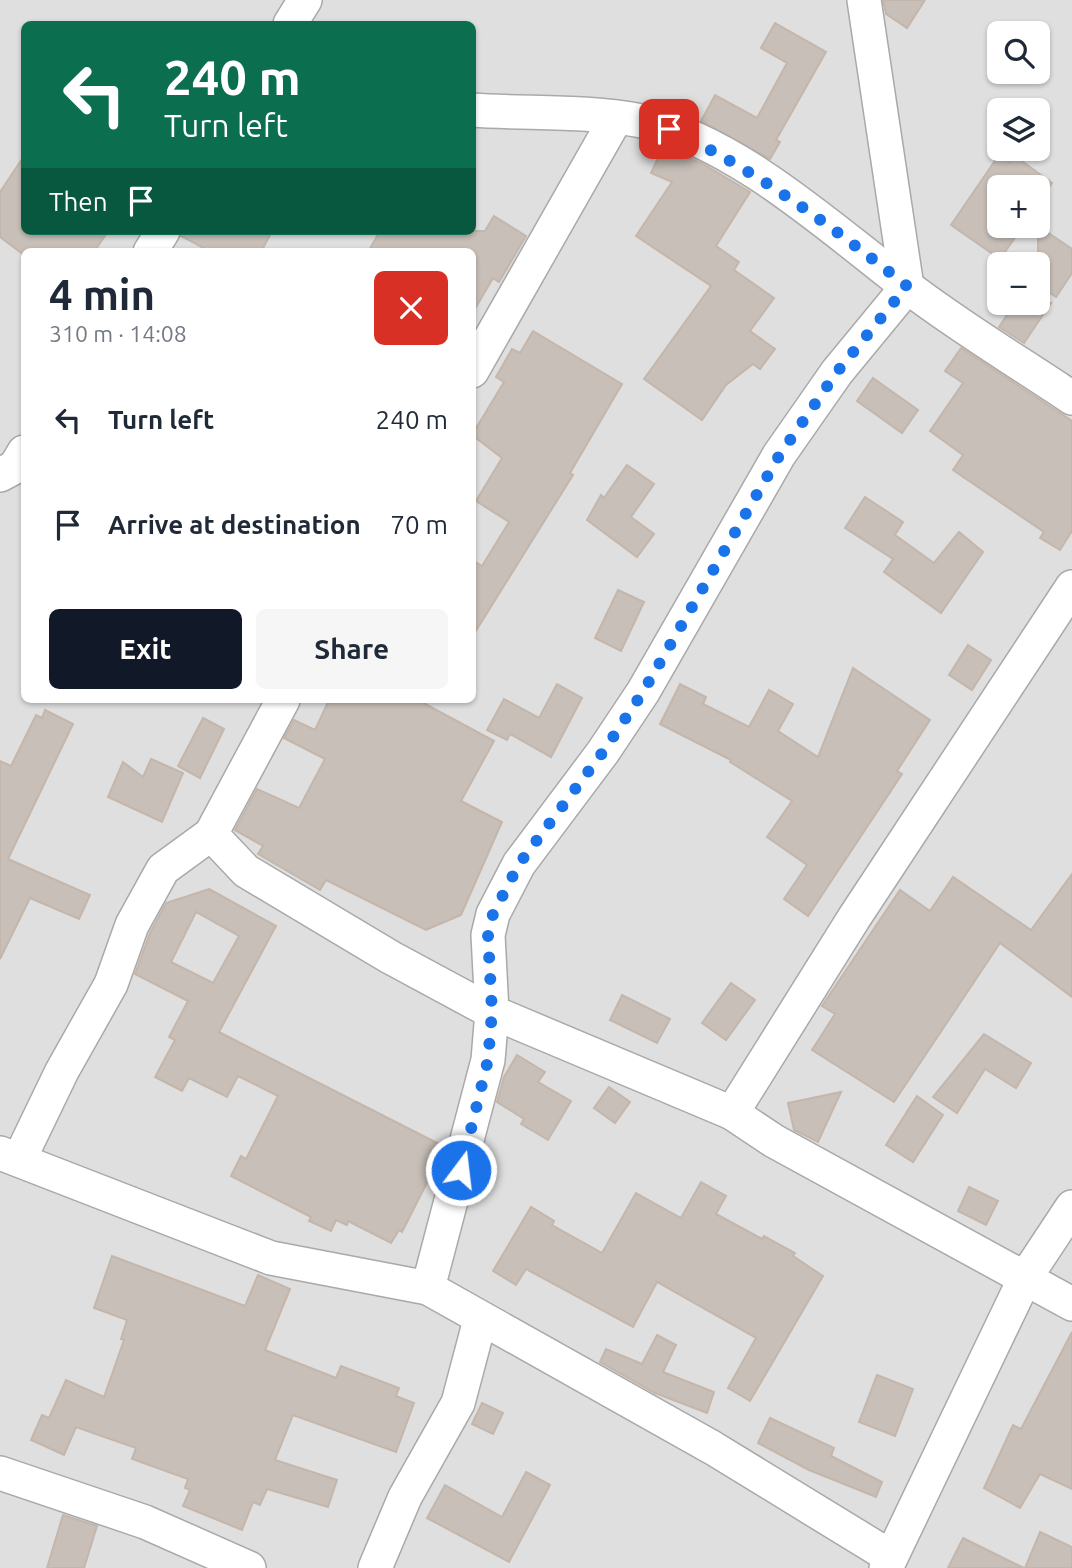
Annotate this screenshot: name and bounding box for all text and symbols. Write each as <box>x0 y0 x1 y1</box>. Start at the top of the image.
map controls <box>987 21 1050 315</box>
button: search <box>987 21 1050 84</box>
icon: left <box>49 49 140 140</box>
text: 240 m <box>164 49 301 104</box>
button: layers <box>987 98 1050 161</box>
pin <box>639 99 699 159</box>
text: Turn left <box>164 107 288 143</box>
icon: arrive <box>650 110 688 148</box>
button: + <box>987 175 1050 238</box>
icon: arrive <box>122 182 160 220</box>
text: Then <box>49 187 108 216</box>
button: − <box>987 252 1050 315</box>
text: 4 min <box>49 271 155 318</box>
button: close <box>374 271 448 345</box>
text: 310 m · 14:08 <box>49 321 187 346</box>
icon: left <box>49 401 87 439</box>
text: Turn left <box>108 405 214 434</box>
text: 240 m <box>376 405 448 434</box>
icon: arrive <box>49 506 87 544</box>
text: Arrive at destination <box>108 510 361 539</box>
text: 70 m <box>390 510 448 539</box>
button: Exit <box>49 609 242 689</box>
button: Share <box>256 609 448 689</box>
position arrow <box>424 1133 498 1207</box>

